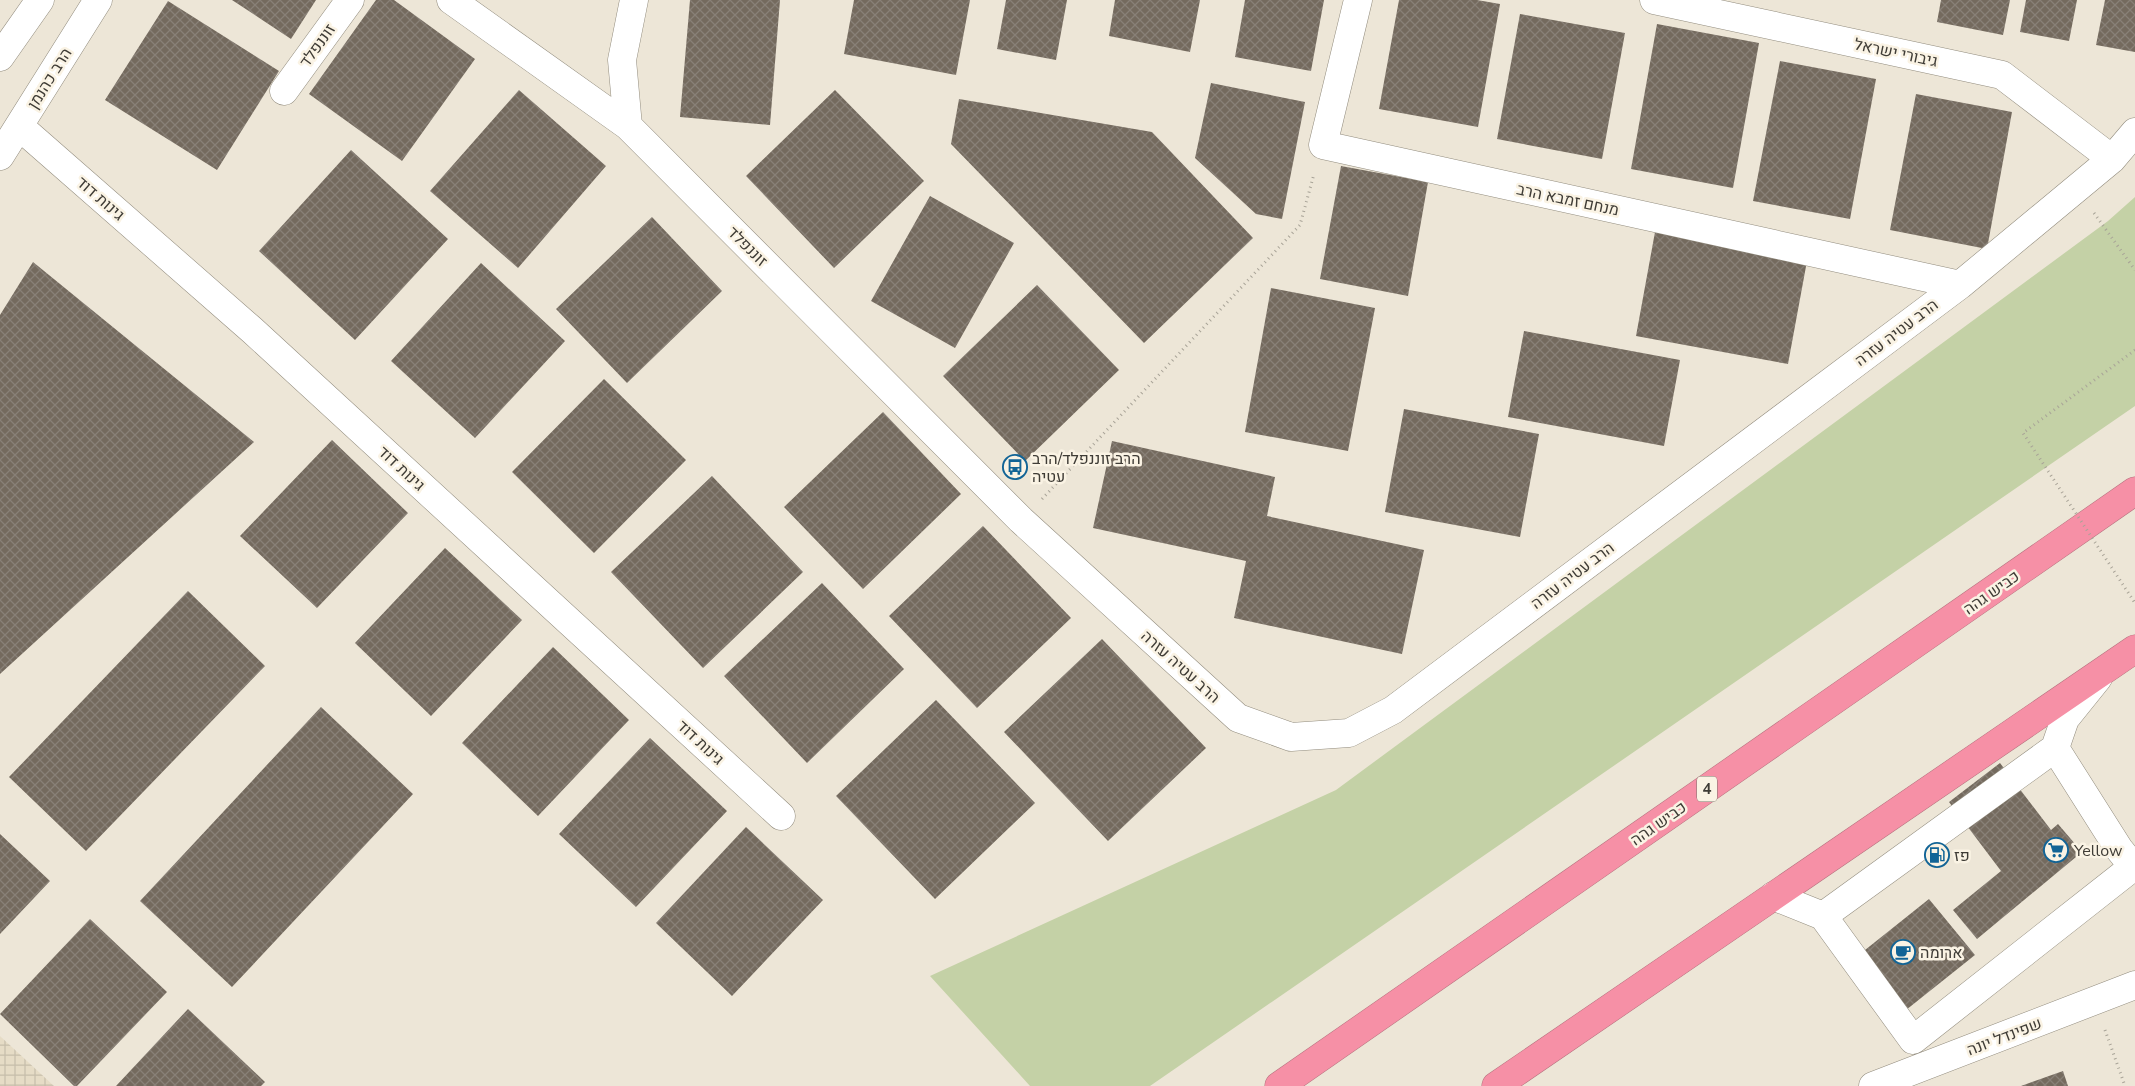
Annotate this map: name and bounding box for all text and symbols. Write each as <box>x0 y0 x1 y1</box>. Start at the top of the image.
street label: זוננפלד <box>295 19 341 72</box>
street label: גיבורי ישראל <box>1852 33 1940 73</box>
street label: הרב כהנמן <box>22 44 77 113</box>
street label: גינות דוד <box>72 172 129 226</box>
street label: מנחם זמבא הרב <box>1515 178 1621 222</box>
street label: זוננפלד <box>722 222 772 272</box>
street label: הרב עטיה עזרה <box>1850 294 1943 372</box>
street label: גינות דוד <box>373 441 430 496</box>
place label: הרב זוננפלד/הרב עטיה <box>1032 448 1141 488</box>
bus stop icon: הרב זוננפלד/הרב עטיה <box>1002 454 1028 480</box>
street label: הרב עטיה עזרה <box>1526 537 1619 615</box>
street label: כביש גהה <box>1959 566 2024 620</box>
street label: הרב עטיה עזרה <box>1136 625 1225 708</box>
street label: גינות דוד <box>672 715 729 770</box>
road number: 4 <box>1697 776 1717 802</box>
street label: כביש גהה <box>1626 797 1691 851</box>
supermarket icon: Yellow <box>2043 837 2069 863</box>
place label: Yellow <box>2073 840 2123 862</box>
fuel station icon: פז <box>1924 842 1950 868</box>
place label: פז <box>1954 845 1970 867</box>
cafe icon: ארומה <box>1890 939 1916 965</box>
place label: ארומה <box>1920 942 1962 964</box>
street label: שפינדל יונה <box>1964 1013 2045 1061</box>

